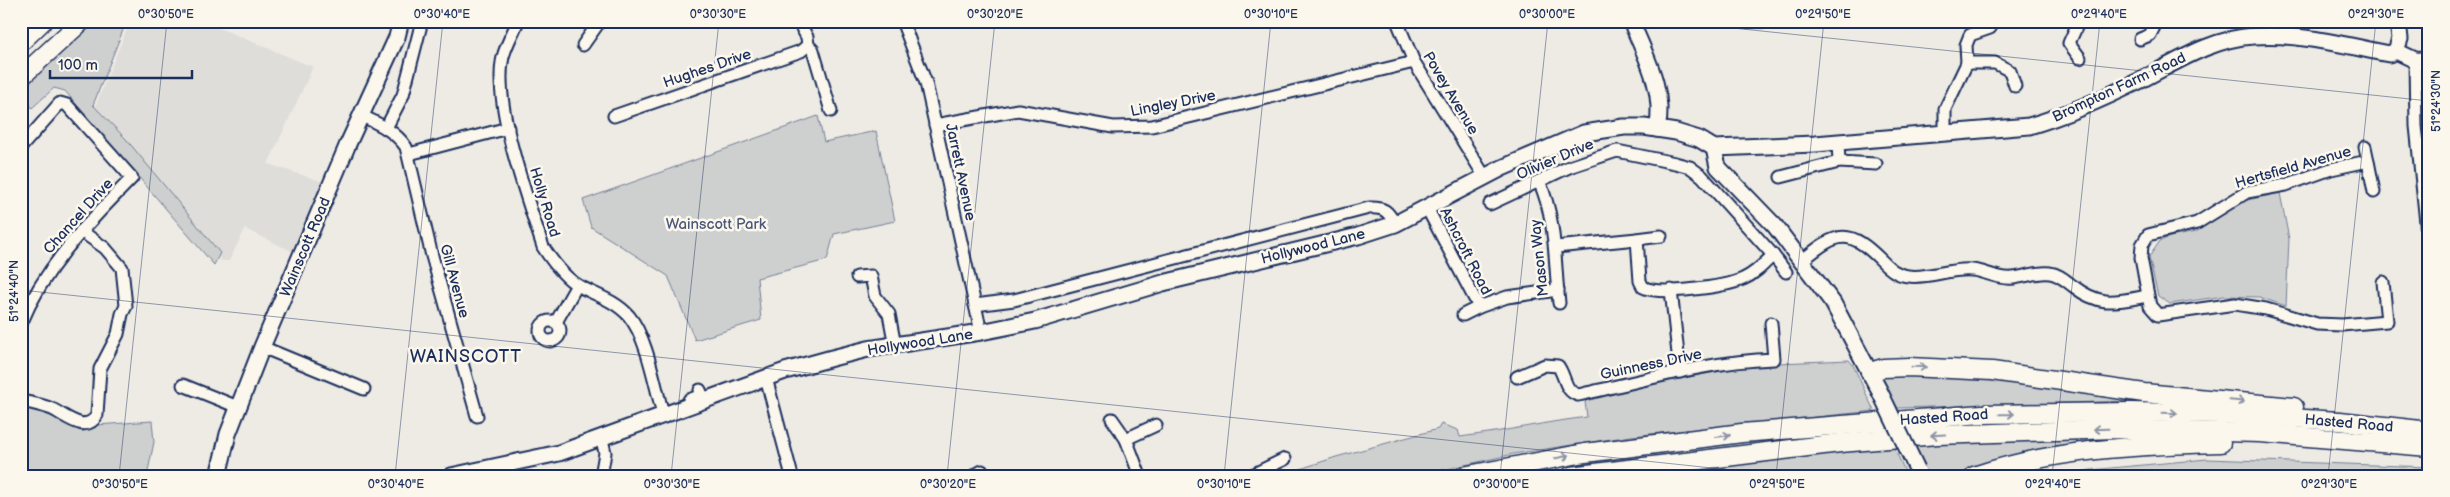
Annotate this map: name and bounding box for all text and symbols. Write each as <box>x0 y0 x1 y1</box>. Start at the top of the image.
text: 0°30'50"E <box>138 7 194 22</box>
text: 0°30'40"E <box>414 7 470 22</box>
text: 0°30'30"E <box>690 7 746 22</box>
text: 0°30'20"E <box>967 7 1023 22</box>
text: 0°30'10"E <box>1244 7 1298 22</box>
text: 0°30'00"E <box>1519 7 1575 22</box>
text: 0°29'50"E <box>1795 7 1851 22</box>
text: 0°29'40"E <box>2071 7 2127 22</box>
text: 0°29'30"E <box>2348 7 2404 22</box>
street label: Hughes Drive <box>661 44 754 92</box>
scale bar <box>50 48 192 80</box>
street label: Povey Avenue <box>1418 48 1483 138</box>
street label: Brompton Farm Road <box>2049 48 2189 127</box>
text: 100 m <box>58 56 98 75</box>
text: 51°24'30"N <box>2429 70 2444 132</box>
street label: Lingley Drive <box>1129 86 1217 121</box>
street label: Jarrett Avenue <box>941 122 980 223</box>
street label: Olivier Drive <box>1514 135 1597 184</box>
street label: Hertsfield Avenue <box>2233 142 2353 193</box>
street label: Holly Road <box>525 165 564 240</box>
street label: Chancel Drive <box>39 174 117 258</box>
street label: Wainscott Road <box>276 194 335 300</box>
street label: Ashcroft Road <box>1435 204 1496 298</box>
park label: Wainscott Park <box>666 215 767 234</box>
street label: Mason Way <box>1526 218 1553 297</box>
street label: Hollywood Lane <box>1259 224 1367 269</box>
street label: Gill Avenue <box>436 242 474 320</box>
text: 51°24'40"N <box>7 260 22 322</box>
street label: Hollywood Lane <box>866 325 974 360</box>
street label: Guinness Drive <box>1599 344 1704 385</box>
district label: WAINSCOTT <box>410 346 522 367</box>
one-way arrow <box>1910 363 1926 372</box>
one-way arrow <box>2228 396 2244 406</box>
street label: Hasted Road <box>1899 405 1989 430</box>
one-way arrow <box>2161 408 2177 417</box>
one-way arrow <box>1999 409 2015 418</box>
street label: Hasted Road <box>2304 410 2394 437</box>
one-way arrow <box>2093 424 2109 434</box>
one-way arrow <box>1931 430 1947 439</box>
one-way arrow <box>1715 431 1731 441</box>
one-way arrow <box>1554 452 1570 461</box>
text: 0°30'50"E <box>92 477 148 492</box>
text: 0°30'40"E <box>368 477 424 492</box>
text: 0°30'30"E <box>644 477 700 492</box>
text: 0°30'20"E <box>920 477 976 492</box>
text: 0°30'10"E <box>1197 477 1251 492</box>
text: 0°30'00"E <box>1473 477 1529 492</box>
text: 0°29'50"E <box>1749 477 1805 492</box>
text: 0°29'40"E <box>2025 477 2081 492</box>
text: 0°29'30"E <box>2301 477 2357 492</box>

